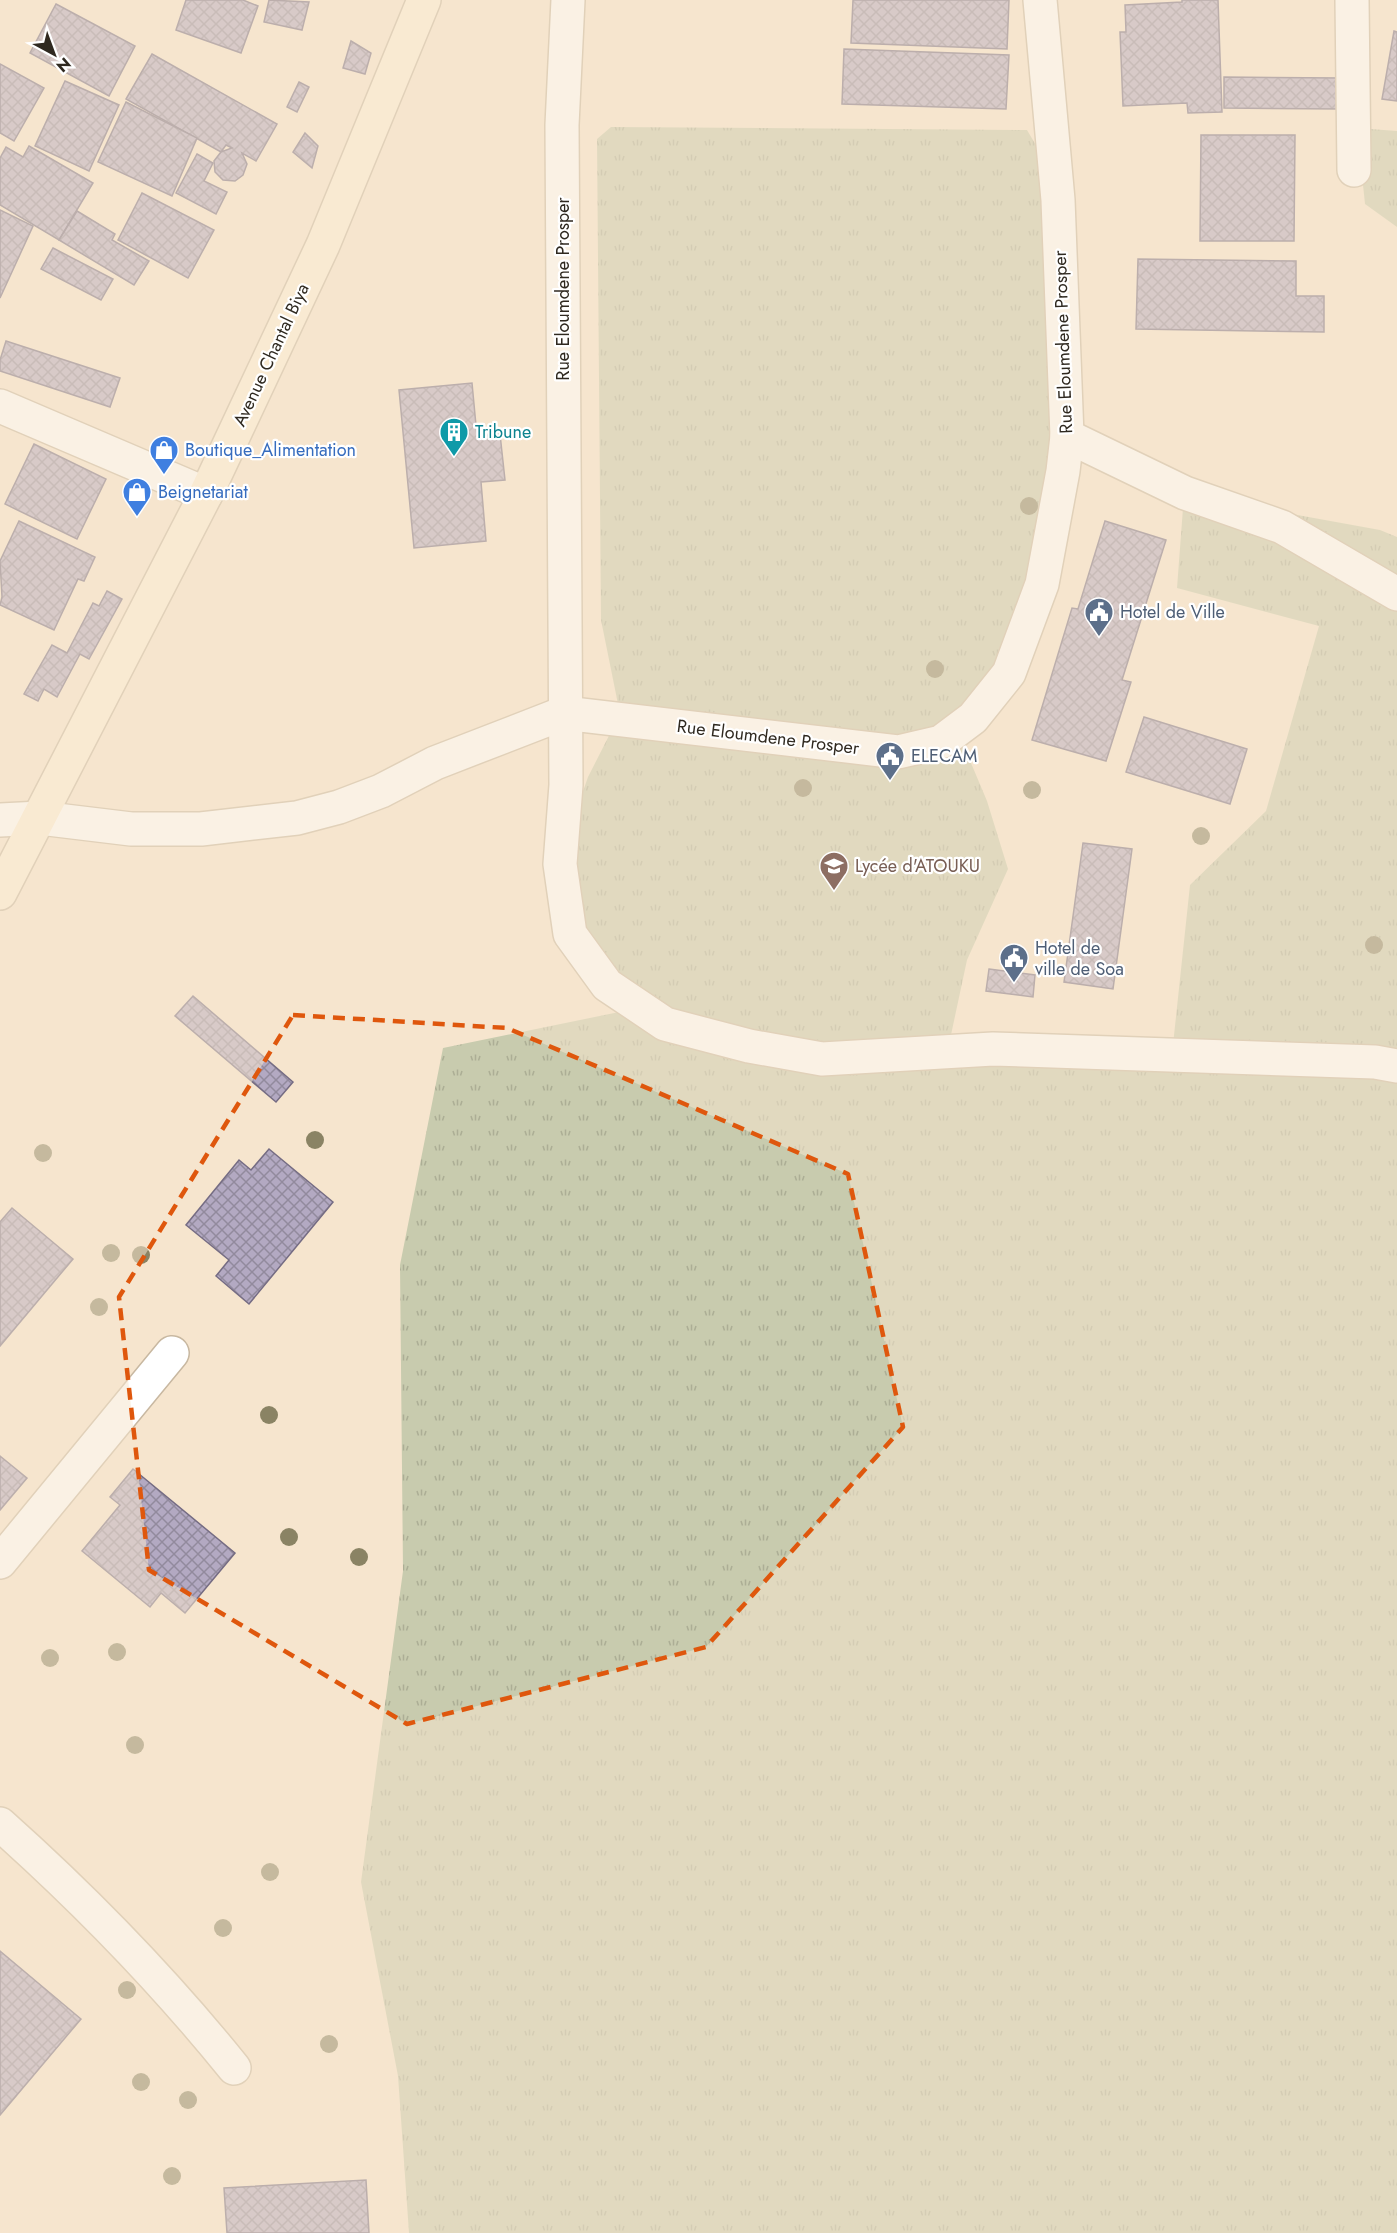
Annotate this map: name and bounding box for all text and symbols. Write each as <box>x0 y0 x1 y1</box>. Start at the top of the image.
north arrow <box>24 24 84 84</box>
text: N <box>51 52 76 78</box>
street label: Rue Eloumdene Prosper <box>550 196 576 381</box>
street label: Rue Eloumdene Prosper <box>1047 249 1079 434</box>
street label: Avenue Chantal Biya <box>226 279 316 431</box>
building icon: Tribune <box>438 416 470 458</box>
place label: Tribune <box>475 419 531 445</box>
shop icon: Boutique_Alimentation <box>148 434 180 476</box>
place label: Boutique_Alimentation <box>185 437 356 463</box>
shop icon: Beignetariat <box>121 476 153 518</box>
place label: Beignetariat <box>158 479 248 505</box>
public building icon: Hotel de Ville <box>1083 596 1115 638</box>
place label: Hotel de Ville <box>1120 599 1225 625</box>
street label: Rue Eloumdene Prosper <box>675 713 861 761</box>
public building icon: ELECAM <box>874 740 906 782</box>
place label: ELECAM <box>911 743 977 769</box>
school or university icon: Lycée d'ATOUKU <box>818 850 850 892</box>
place label: Lycée d'ATOUKU <box>855 853 980 879</box>
place label: Hotel de ville de Soa <box>1035 935 1124 982</box>
public building icon: Hotel de ville de Soa <box>998 942 1030 984</box>

